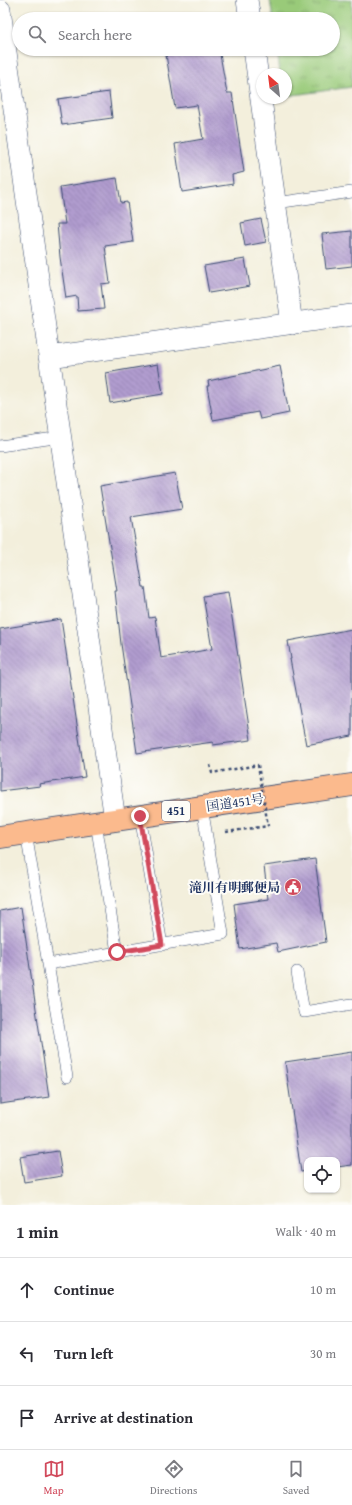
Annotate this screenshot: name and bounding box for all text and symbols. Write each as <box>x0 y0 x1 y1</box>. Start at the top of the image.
search box <box>12 12 340 56</box>
icon: search <box>26 23 48 45</box>
text: Search here <box>58 24 132 45</box>
north arrow <box>256 68 292 104</box>
street label: 国道451号 <box>205 789 265 816</box>
road number: 451 <box>162 801 190 821</box>
route end <box>131 807 149 825</box>
public building icon: 滝川有明郵便局 <box>283 877 303 897</box>
place label: 滝川有明郵便局 <box>189 878 280 897</box>
route start <box>108 943 126 961</box>
map controls <box>304 1157 340 1193</box>
button: locate <box>304 1157 340 1193</box>
text: 1 min <box>16 1219 58 1244</box>
text: Walk · 40 m <box>275 1222 336 1241</box>
icon: ahead <box>16 1279 38 1301</box>
text: Continue <box>54 1279 115 1300</box>
text: 10 m <box>310 1280 336 1299</box>
icon: left <box>16 1343 38 1365</box>
text: Turn left <box>54 1343 113 1364</box>
text: 30 m <box>310 1344 336 1363</box>
icon: arrive <box>16 1407 38 1429</box>
text: Arrive at destination <box>54 1407 193 1428</box>
tab: Map <box>43 1458 65 1498</box>
tab: Directions <box>150 1458 197 1498</box>
tab: Saved <box>283 1458 309 1498</box>

